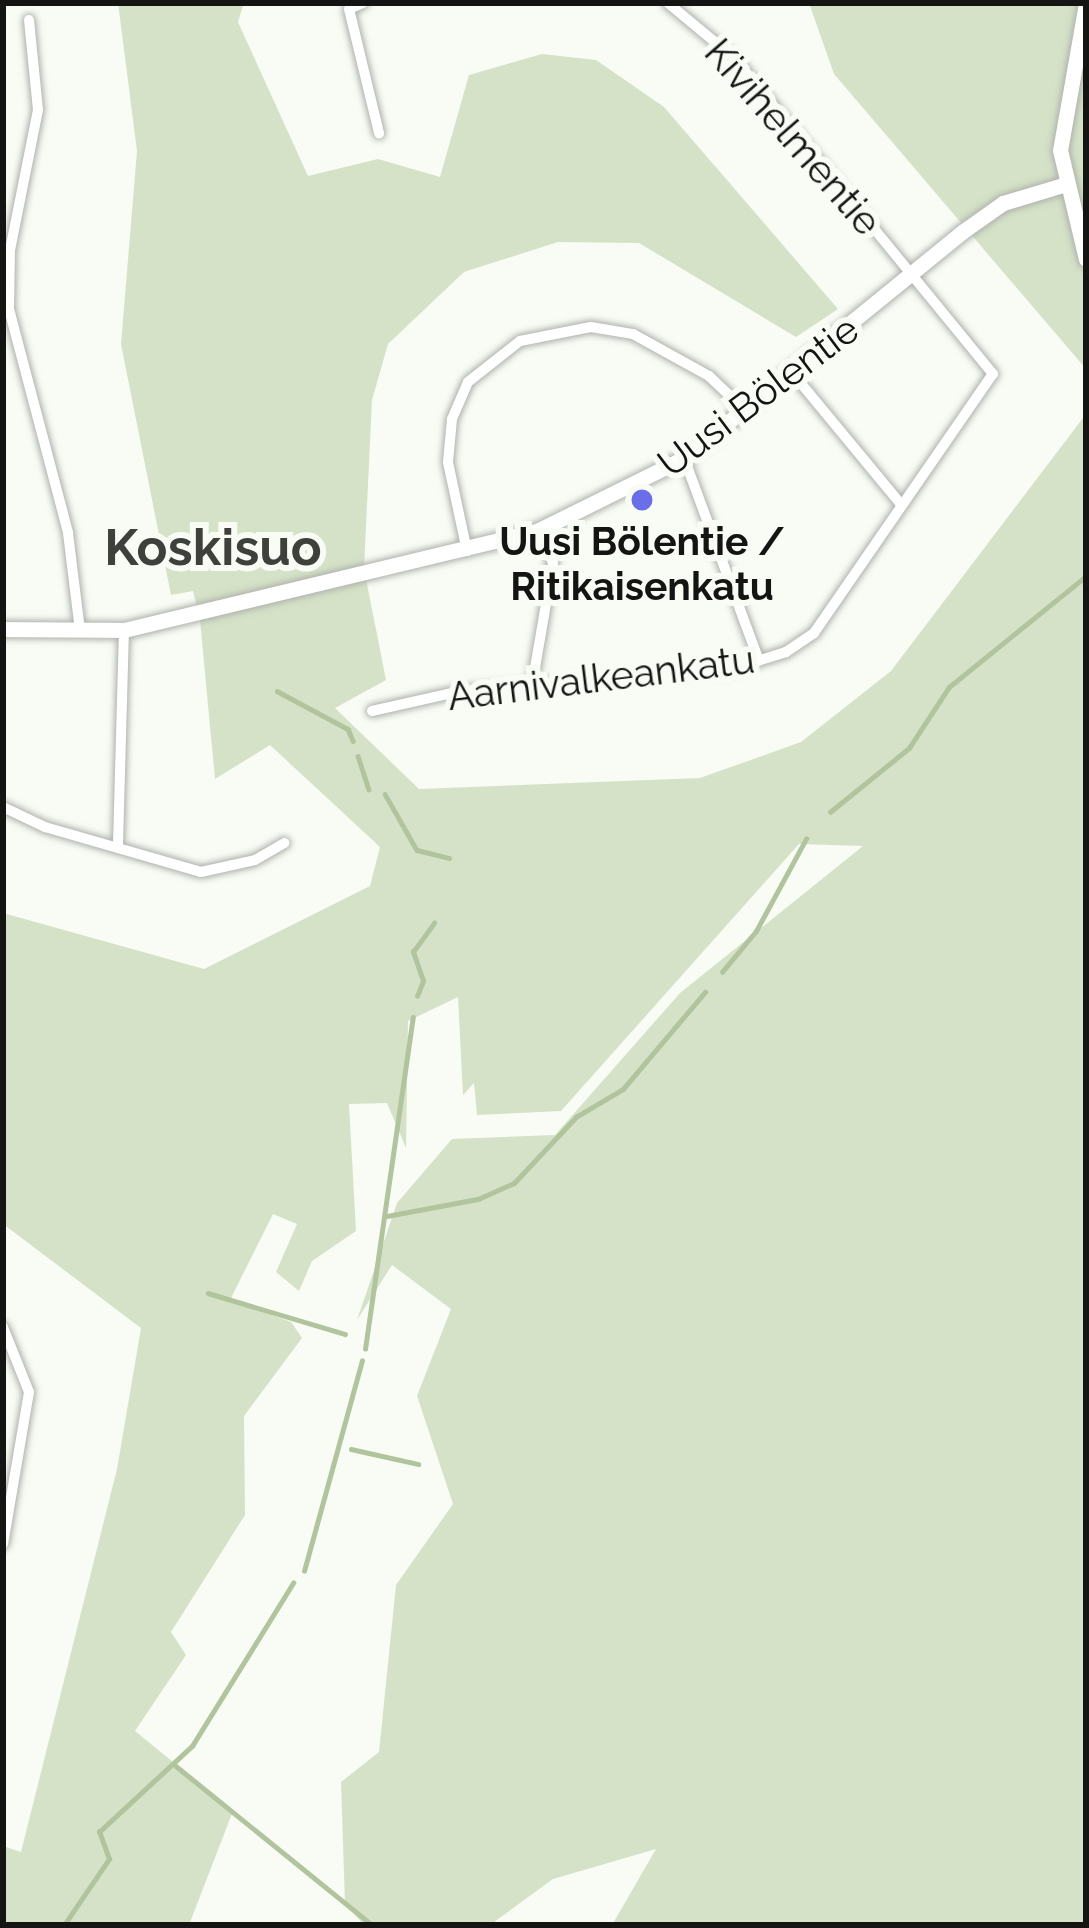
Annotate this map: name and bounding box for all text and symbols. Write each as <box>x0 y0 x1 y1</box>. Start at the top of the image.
street label: Kivihelmentie <box>695 29 891 245</box>
street label: Uusi Bölentie <box>648 305 868 487</box>
marker: Uusi Bölentie / Ritikaisenkatu <box>629 487 655 513</box>
district label: Koskisuo <box>104 516 322 578</box>
place label: Uusi Bölentie / Ritikaisenkatu <box>499 519 785 610</box>
street label: Aarnivalkeankatu <box>445 636 757 720</box>

